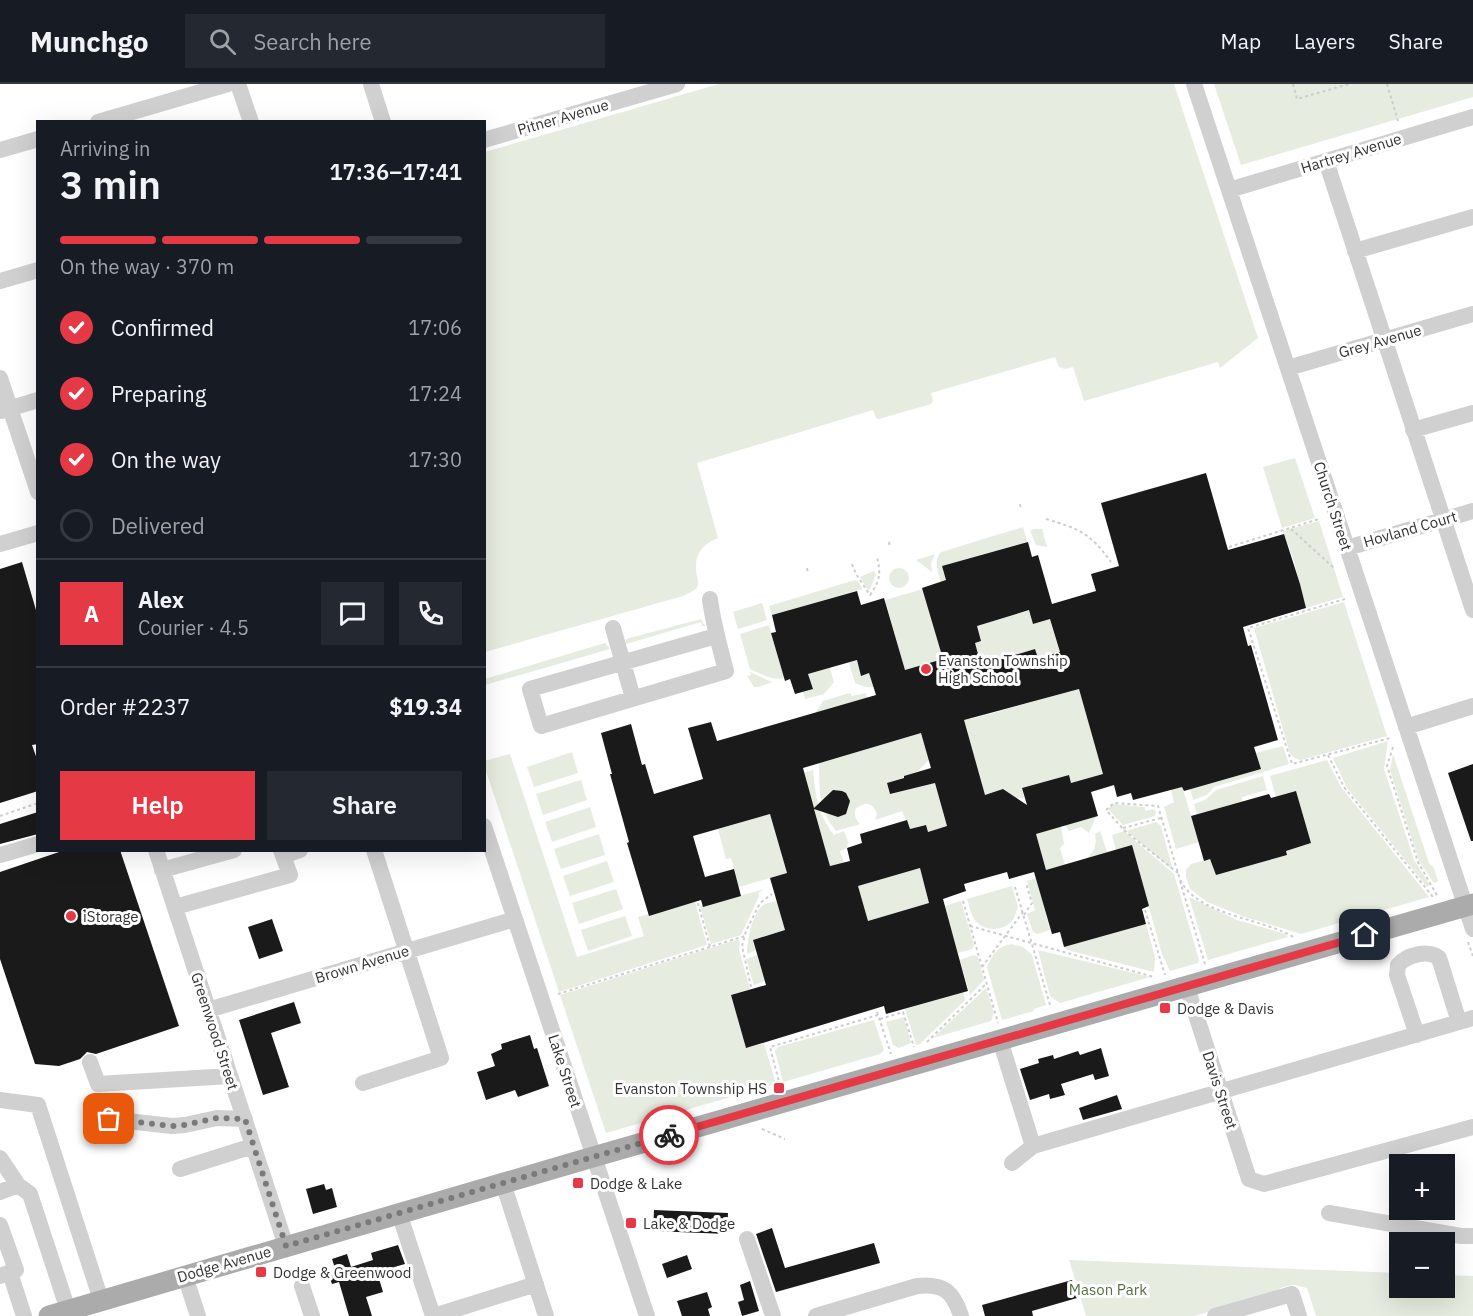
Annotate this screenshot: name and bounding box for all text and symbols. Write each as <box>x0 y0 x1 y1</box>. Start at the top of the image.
search box <box>185 14 605 68</box>
text: Munchgo <box>30 23 149 60</box>
icon: search <box>206 25 239 58</box>
text: Search here <box>254 27 372 56</box>
text: Map <box>1221 27 1261 55</box>
text: Layers <box>1294 27 1356 55</box>
text: Share <box>1389 27 1443 55</box>
street label: Pitner Avenue <box>515 95 611 139</box>
street label: Hartrey Avenue <box>1298 129 1404 177</box>
text: Arriving in <box>60 135 150 162</box>
text: 17:36–17:41 <box>329 157 462 186</box>
text: 3 min <box>60 159 161 210</box>
text: On the way · 370 m <box>60 253 234 280</box>
icon: check <box>60 311 93 344</box>
text: Confirmed <box>111 313 214 342</box>
text: 17:06 <box>408 314 462 341</box>
street label: Grey Avenue <box>1336 320 1424 362</box>
icon: check <box>60 377 93 410</box>
text: Preparing <box>111 379 206 408</box>
text: 17:24 <box>408 380 462 407</box>
icon: check <box>60 443 93 476</box>
text: On the way <box>111 445 221 474</box>
text: 17:30 <box>408 446 462 473</box>
street label: Church Street <box>1310 459 1356 553</box>
street label: Hovland Court <box>1361 507 1459 551</box>
text: Delivered <box>111 511 205 540</box>
button: chat <box>321 582 384 645</box>
button: phone <box>399 582 462 645</box>
text: Alex <box>138 585 184 614</box>
text: A <box>84 599 99 628</box>
text: Courier · 4.5 <box>138 614 249 641</box>
place label: Evanston Township High School <box>938 651 1068 687</box>
marker: Evanston Township High School <box>919 662 933 676</box>
text: Order #2237 <box>60 692 190 721</box>
text: $19.34 <box>389 692 462 721</box>
button: Help <box>60 771 255 840</box>
button: Share <box>267 771 462 840</box>
place label: iStorage <box>83 907 139 926</box>
marker: iStorage <box>64 909 78 923</box>
pin <box>1339 909 1390 960</box>
icon: home <box>1348 918 1381 951</box>
street label: Brown Avenue <box>313 941 411 987</box>
street label: Greenwood Street <box>187 970 243 1092</box>
place label: Dodge & Davis <box>1177 999 1274 1018</box>
marker: Dodge & Davis <box>1158 1001 1172 1015</box>
street label: Lake Street <box>544 1032 586 1110</box>
street label: Davis Street <box>1198 1049 1242 1131</box>
place label: Evanston Township HS <box>615 1079 767 1098</box>
marker: Evanston Township HS <box>772 1081 786 1095</box>
pin <box>83 1093 134 1144</box>
icon: bag <box>92 1102 125 1135</box>
courier <box>639 1105 699 1165</box>
icon: bike <box>653 1119 686 1152</box>
map controls <box>1389 1154 1455 1298</box>
button: + <box>1389 1154 1455 1220</box>
place label: Dodge & Lake <box>590 1174 682 1193</box>
marker: Dodge & Lake <box>571 1176 585 1190</box>
place label: Lake & Dodge <box>643 1214 735 1233</box>
marker: Lake & Dodge <box>624 1216 638 1230</box>
button: − <box>1389 1232 1455 1298</box>
street label: Dodge Avenue <box>175 1242 273 1286</box>
place label: Dodge & Greenwood <box>273 1263 411 1282</box>
marker: Dodge & Greenwood <box>254 1265 268 1279</box>
park label: Mason Park <box>1069 1280 1147 1299</box>

